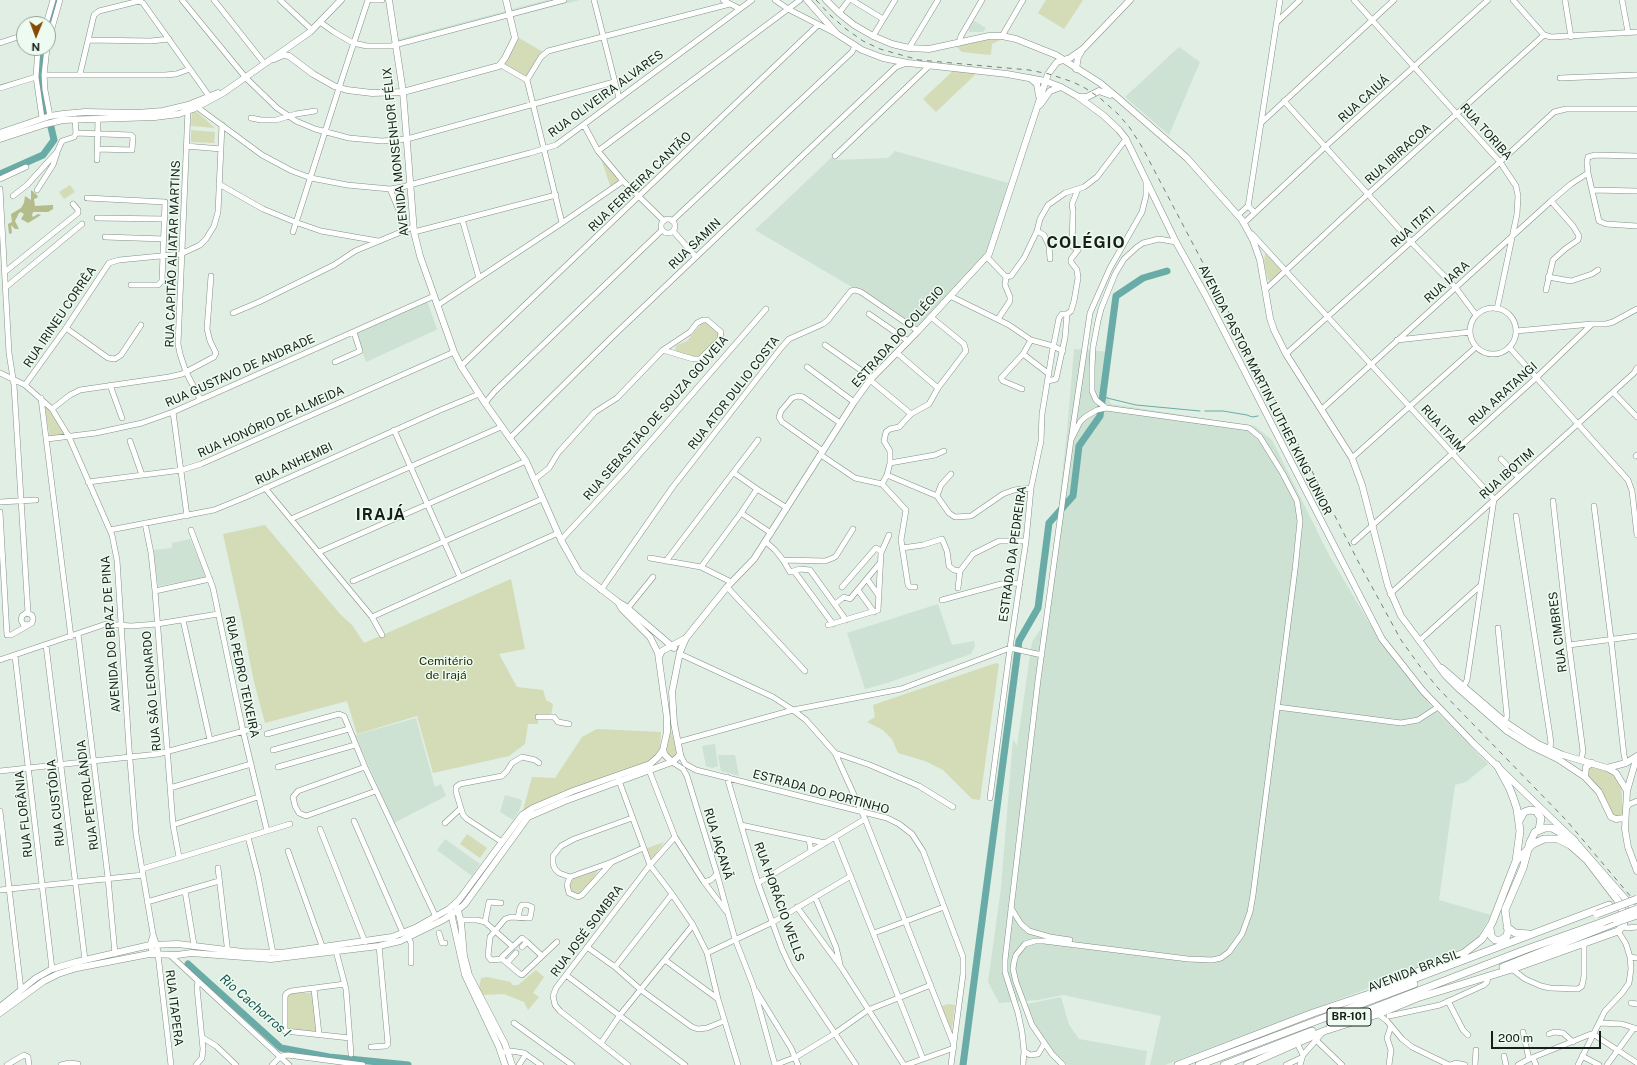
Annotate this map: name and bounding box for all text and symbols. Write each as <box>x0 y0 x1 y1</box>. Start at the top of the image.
north arrow <box>16 16 56 56</box>
text: N <box>31 41 40 53</box>
street label: RUA OLIVEIRA ALVARES <box>546 47 666 141</box>
street label: AVENIDA MONSENHOR FÉLIX <box>380 67 412 237</box>
street label: RUA CAIUÁ <box>1335 72 1393 126</box>
street label: RUA TORIBA <box>1457 101 1515 163</box>
street label: RUA IBIRACOA <box>1362 121 1434 187</box>
street label: RUA FERREIRA CANTÃO <box>586 129 694 235</box>
street label: RUA CAPITÃO ALIATAR MARTINS <box>163 160 183 348</box>
street label: RUA ITATI <box>1388 203 1438 251</box>
street label: RUA SAMIN <box>666 216 724 272</box>
district label: COLÉGIO <box>1046 233 1126 253</box>
street label: RUA IARA <box>1421 258 1473 306</box>
street label: AVENIDA PASTOR MARTIN LUTHER KING JUNIOR <box>1195 262 1335 518</box>
street label: RUA IRINEU CORRÊA <box>21 264 99 370</box>
street label: ESTRADA DO COLÉGIO <box>849 283 947 391</box>
street label: RUA GUSTAVO DE ANDRADE <box>163 331 317 411</box>
street label: RUA SEBASTIÃO DE SOUZA GOUVEIA <box>581 333 731 503</box>
street label: RUA ATOR DULIO COSTA <box>685 333 783 453</box>
street label: RUA ARATANGI <box>1466 359 1540 429</box>
street label: RUA HONÓRIO DE ALMEIDA <box>196 383 346 461</box>
street label: RUA ITAIM <box>1418 402 1468 456</box>
street label: RUA ANHEMBI <box>253 440 335 488</box>
street label: RUA IBOTIM <box>1477 446 1537 502</box>
street label: ESTRADA DA PEDREIRA <box>996 485 1030 623</box>
district label: IRAJÁ <box>356 505 406 525</box>
street label: AVENIDA DO BRAZ DE PINA <box>98 555 124 713</box>
street label: RUA CIMBRES <box>1546 591 1570 673</box>
street label: RUA PEDRO TEIXEIRA <box>222 615 262 739</box>
street label: RUA SÃO LEONARDO <box>140 630 164 752</box>
park label: Cemitério de Irajá <box>419 654 473 682</box>
street label: RUA PETROLÂNDIA <box>74 739 102 851</box>
street label: RUA CUSTÓDIA <box>44 759 68 847</box>
street label: ESTRADA DO PORTINHO <box>751 767 891 817</box>
street label: RUA FLORÂNIA <box>12 770 36 858</box>
street label: RUA JAÇANÃ <box>700 807 736 881</box>
street label: RUA HORÁCIO WELLS <box>751 840 807 964</box>
street label: RUA JOSÉ SOMBRA <box>548 882 626 980</box>
street label: AVENIDA BRASIL <box>1366 947 1462 995</box>
street label: RUA ITAPERA <box>162 969 186 1047</box>
water label: Rio Cachorros I <box>217 971 293 1041</box>
road number: BR-101 <box>1327 1008 1371 1026</box>
scale bar <box>1493 1023 1603 1049</box>
text: 200 m <box>1498 1031 1533 1045</box>

